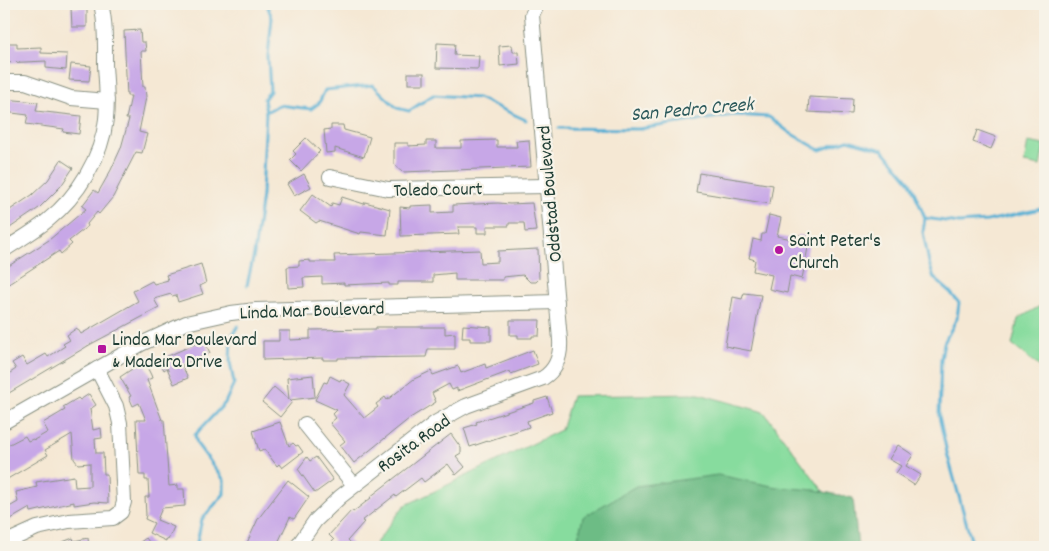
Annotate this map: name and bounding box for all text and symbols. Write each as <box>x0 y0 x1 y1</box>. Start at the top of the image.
water label: San Pedro Creek <box>630 92 757 130</box>
street label: Oddstad Boulevard <box>532 124 571 263</box>
street label: Toledo Court <box>393 177 483 206</box>
place label: Saint Peter's Church <box>789 229 881 278</box>
marker: Saint Peter's Church <box>773 244 785 256</box>
street label: Linda Mar Boulevard <box>239 296 385 329</box>
place label: Linda Mar Boulevard & Madeira Drive <box>112 328 257 377</box>
marker: Linda Mar Boulevard & Madeira Drive <box>96 343 108 355</box>
street label: Rosita Road <box>373 409 457 481</box>

